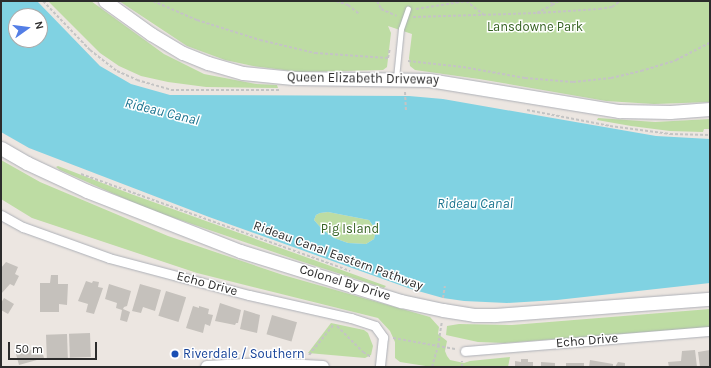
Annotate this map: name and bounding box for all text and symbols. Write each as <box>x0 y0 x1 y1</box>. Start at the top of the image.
north arrow <box>8 8 48 48</box>
park label: Lansdowne Park <box>487 19 583 35</box>
text: N <box>32 20 46 31</box>
street label: Queen Elizabeth Driveway <box>287 70 439 88</box>
water label: Rideau Canal <box>123 95 201 129</box>
water label: Rideau Canal <box>437 196 513 212</box>
street label: Rideau Canal Eastern Pathway <box>251 218 425 294</box>
park label: Pig Island <box>321 221 379 237</box>
street label: Colonel By Drive <box>297 262 393 304</box>
street label: Echo Drive <box>175 268 239 300</box>
street label: Echo Drive <box>555 331 619 351</box>
scale bar <box>10 334 99 360</box>
text: 50 m <box>15 342 43 356</box>
place label: Riverdale / Southern <box>183 346 304 362</box>
marker: Riverdale / Southern <box>170 349 180 359</box>

